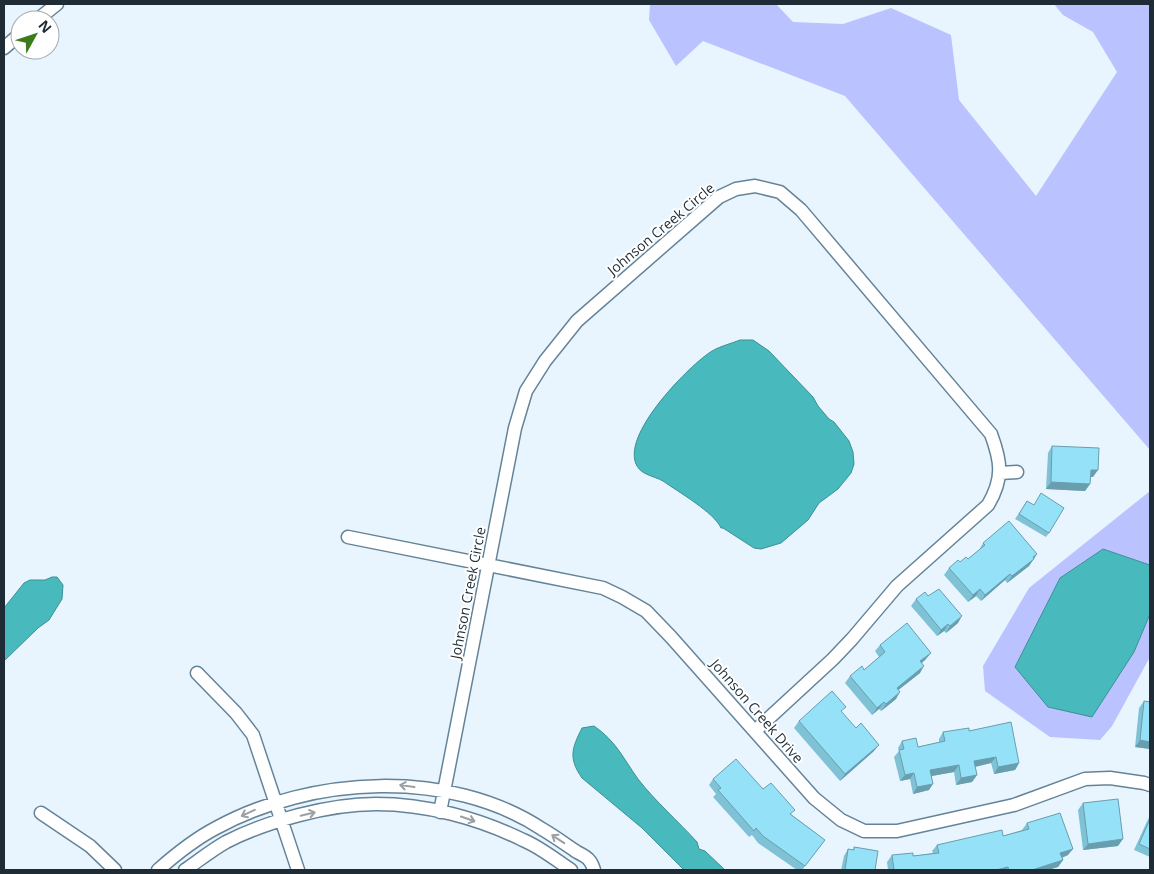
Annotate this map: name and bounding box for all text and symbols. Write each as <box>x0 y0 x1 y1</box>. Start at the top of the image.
north arrow <box>10 10 60 60</box>
text: N <box>34 16 56 37</box>
street label: Johnson Creek Circle <box>602 178 718 280</box>
street label: Johnson Creek Circle <box>445 525 490 663</box>
street label: Johnson Creek Drive <box>706 653 808 767</box>
one-way arrow <box>399 781 415 791</box>
one-way arrow <box>241 809 256 818</box>
one-way arrow <box>299 809 315 818</box>
one-way arrow <box>460 815 475 824</box>
one-way arrow <box>552 834 566 844</box>

